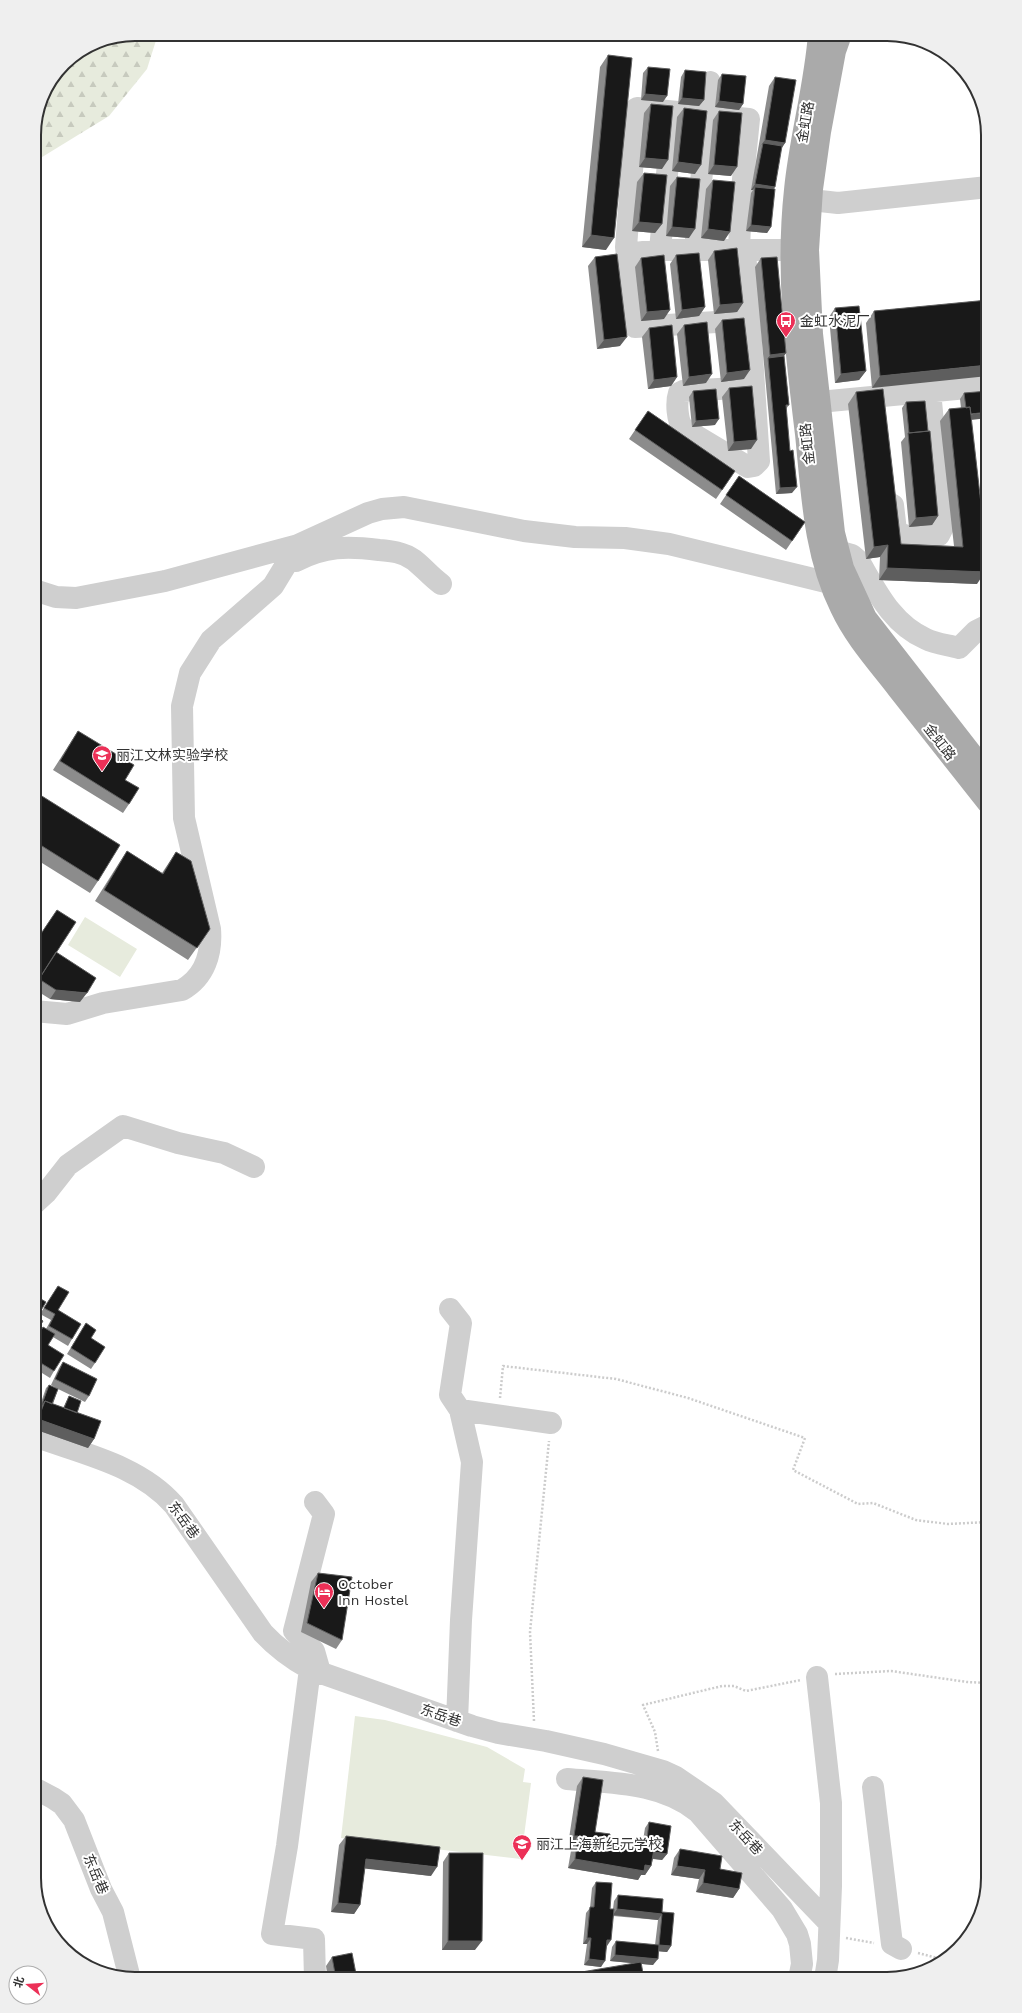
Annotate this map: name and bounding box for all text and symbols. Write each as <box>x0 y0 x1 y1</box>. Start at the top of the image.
street label: 金虹路 <box>793 100 817 144</box>
bus stop icon: 金虹水泥厂 <box>775 310 797 338</box>
place label: 金虹水泥厂 <box>800 313 870 329</box>
street label: 金虹路 <box>797 422 817 466</box>
street label: 金虹路 <box>921 721 959 763</box>
school or university icon: 丽江文林实验学校 <box>91 744 113 772</box>
place label: 丽江文林实验学校 <box>116 747 228 763</box>
street label: 东岳巷 <box>165 1498 203 1542</box>
place label: October Inn Hostel <box>338 1576 409 1608</box>
hotel icon: October Inn Hostel <box>313 1581 335 1609</box>
street label: 东岳巷 <box>419 1701 463 1729</box>
street label: 东岳巷 <box>726 1816 766 1858</box>
school or university icon: 丽江上海新纪元学校 <box>511 1833 533 1861</box>
place label: 丽江上海新纪元学校 <box>536 1836 662 1852</box>
street label: 东岳巷 <box>80 1852 112 1896</box>
north arrow <box>8 1965 48 2005</box>
text: 北 <box>11 1975 27 1989</box>

